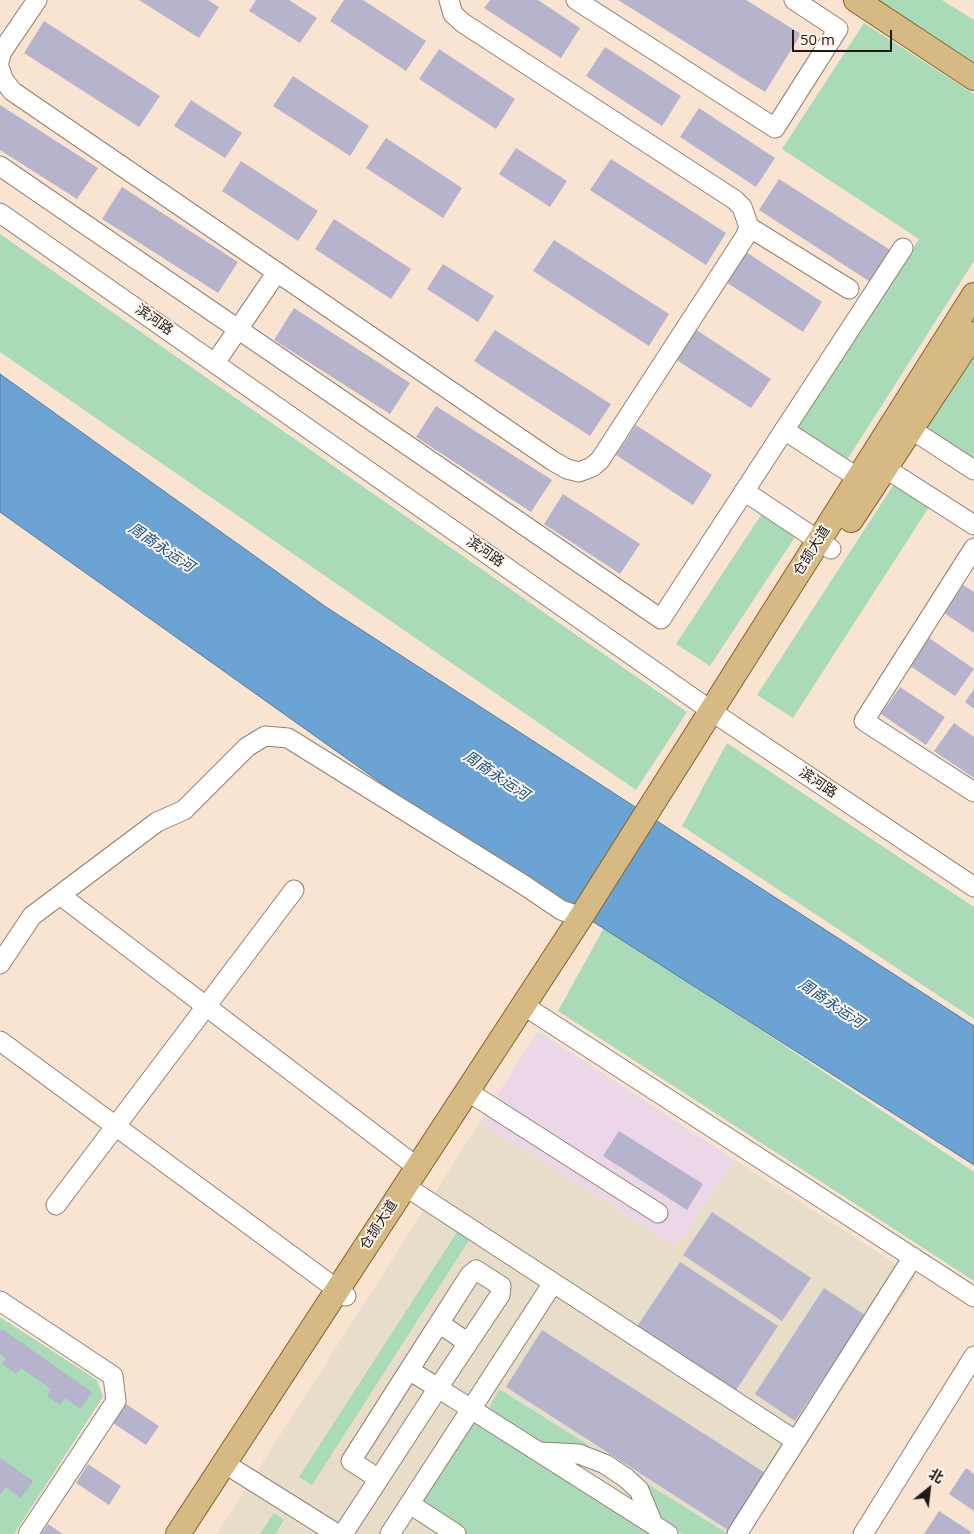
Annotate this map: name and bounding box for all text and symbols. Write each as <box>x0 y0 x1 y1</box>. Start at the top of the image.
scale bar <box>794 20 894 52</box>
text: 50 m <box>800 29 835 49</box>
street label: 滨河路 <box>132 301 176 339</box>
water label: 周商永运河 <box>125 520 197 576</box>
street label: 仓颉大道 <box>790 523 834 579</box>
street label: 滨河路 <box>463 533 507 571</box>
water label: 周商永运河 <box>460 748 532 804</box>
street label: 滨河路 <box>796 764 840 802</box>
water label: 周商永运河 <box>795 976 867 1032</box>
street label: 仓颉大道 <box>357 1197 401 1253</box>
north arrow <box>904 1464 954 1514</box>
text: 北 <box>926 1464 947 1487</box>

